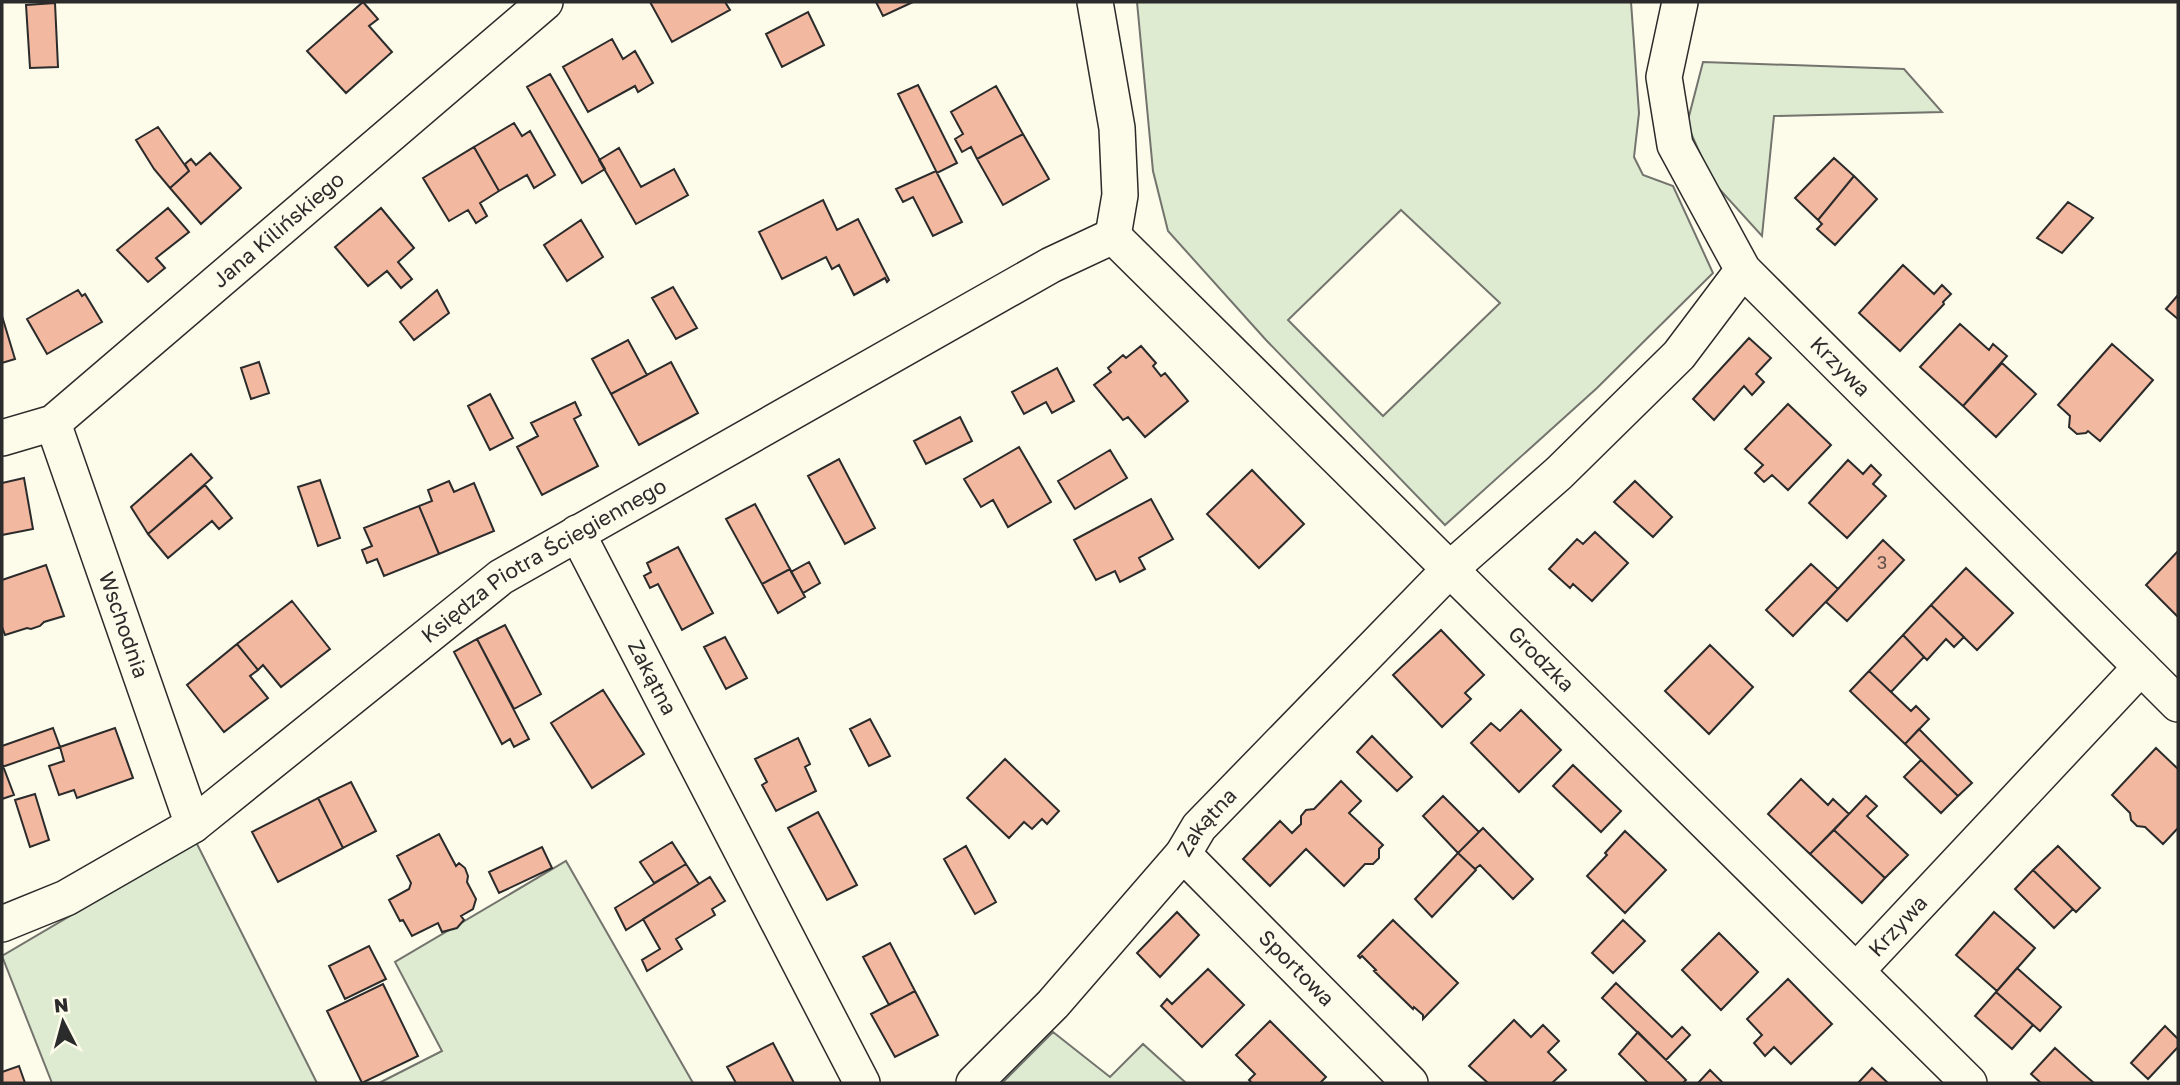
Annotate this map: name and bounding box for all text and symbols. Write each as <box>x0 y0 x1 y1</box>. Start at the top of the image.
street label: Jana Kilińskiego <box>207 166 349 293</box>
street label: Krzywa <box>1805 331 1876 402</box>
street label: Księdza Piotra Ściegiennego <box>416 472 671 648</box>
house number: 3 <box>1877 551 1887 573</box>
street label: Wschodnia <box>94 568 155 681</box>
street label: Grodzka <box>1503 620 1580 697</box>
street label: Zakątna <box>623 635 683 719</box>
street label: Zakątna <box>1171 782 1242 861</box>
street label: Krzywa <box>1862 889 1932 962</box>
street label: Sportowa <box>1254 924 1340 1011</box>
north arrow <box>28 987 98 1057</box>
text: N <box>53 992 70 1017</box>

